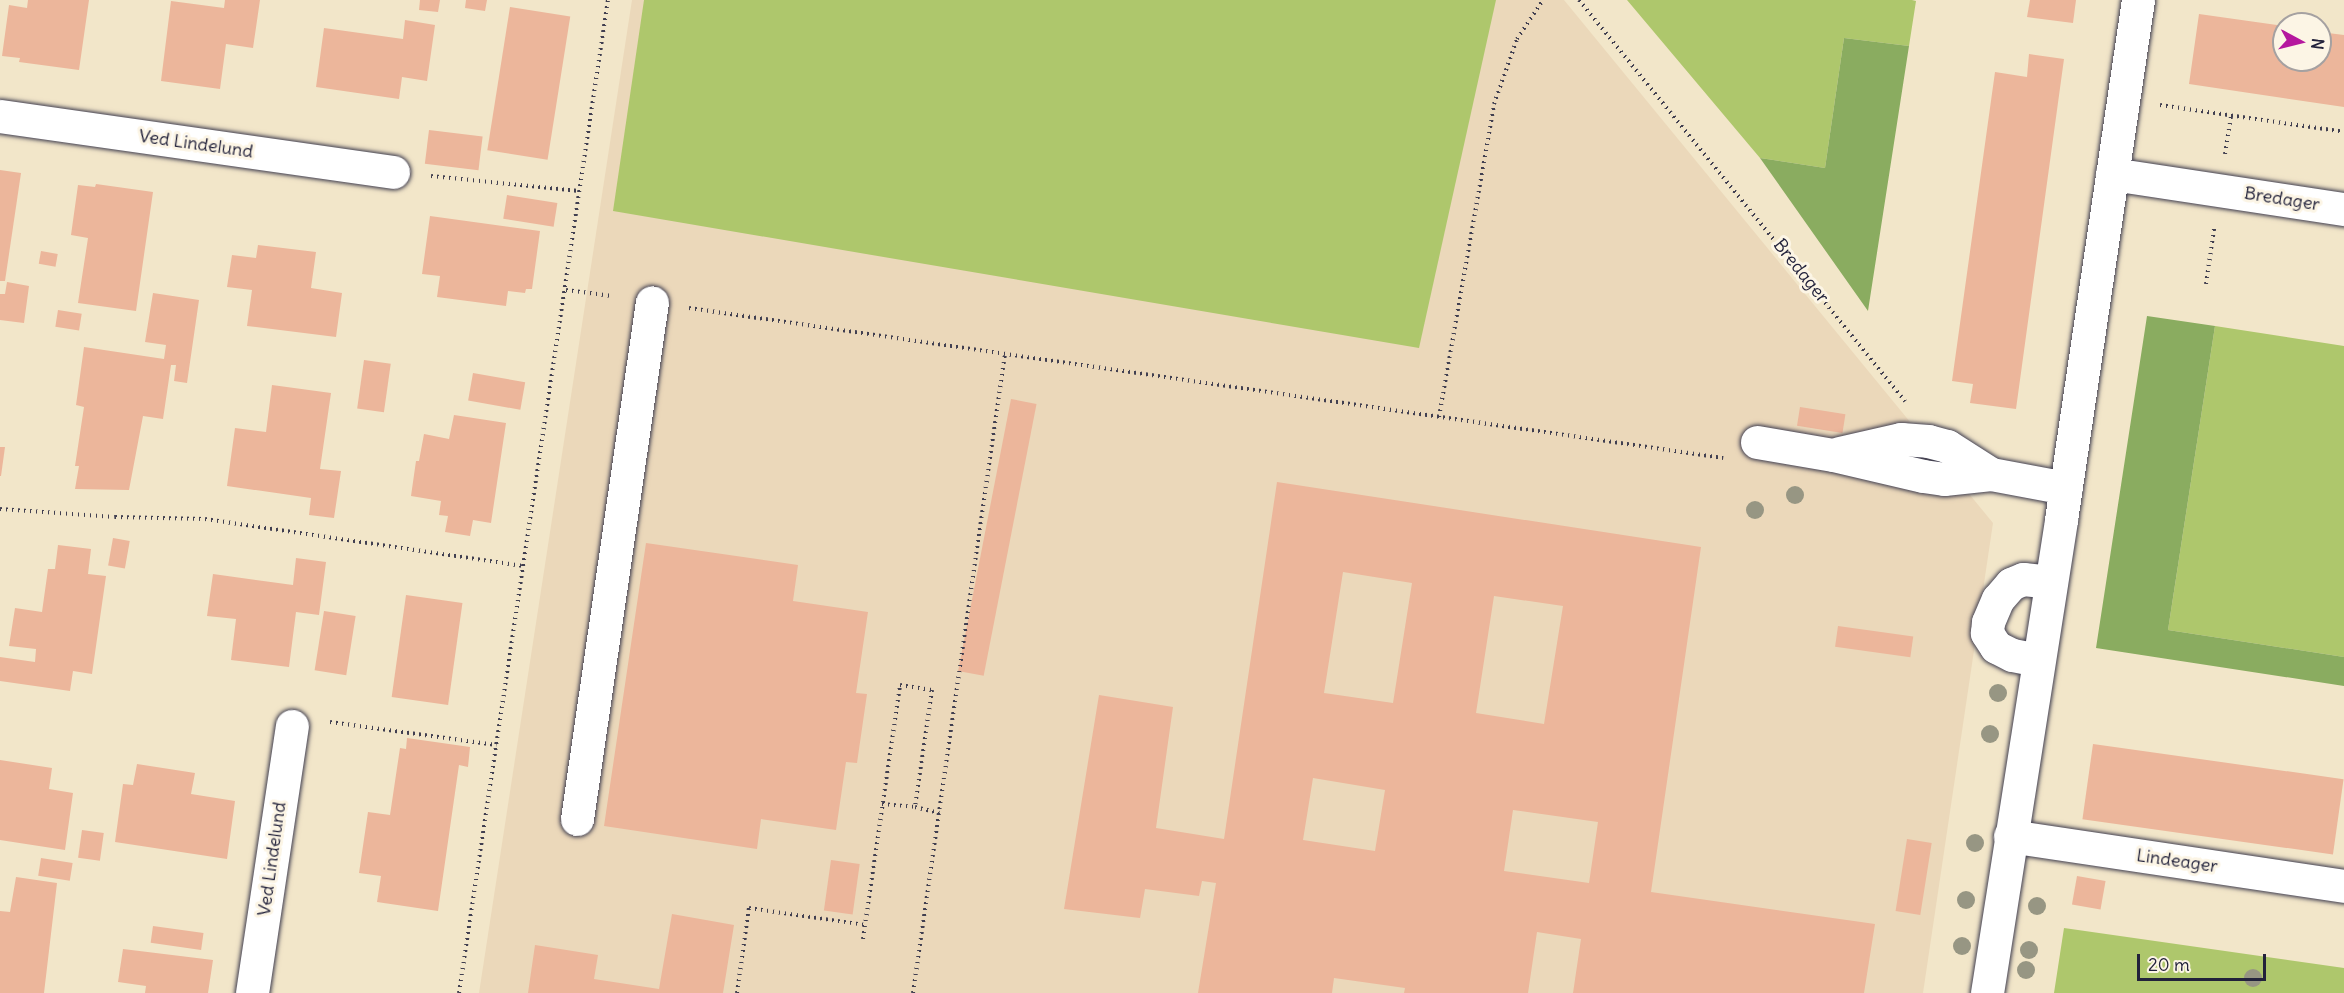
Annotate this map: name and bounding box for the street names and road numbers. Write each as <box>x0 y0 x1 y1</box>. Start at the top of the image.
street label: Ved Lindelund <box>138 125 254 163</box>
street label: Bredager <box>2243 182 2321 216</box>
street label: Bredager <box>1769 235 1833 307</box>
street label: Ved Lindelund <box>253 801 291 917</box>
street label: Lindeager <box>2135 845 2219 877</box>

